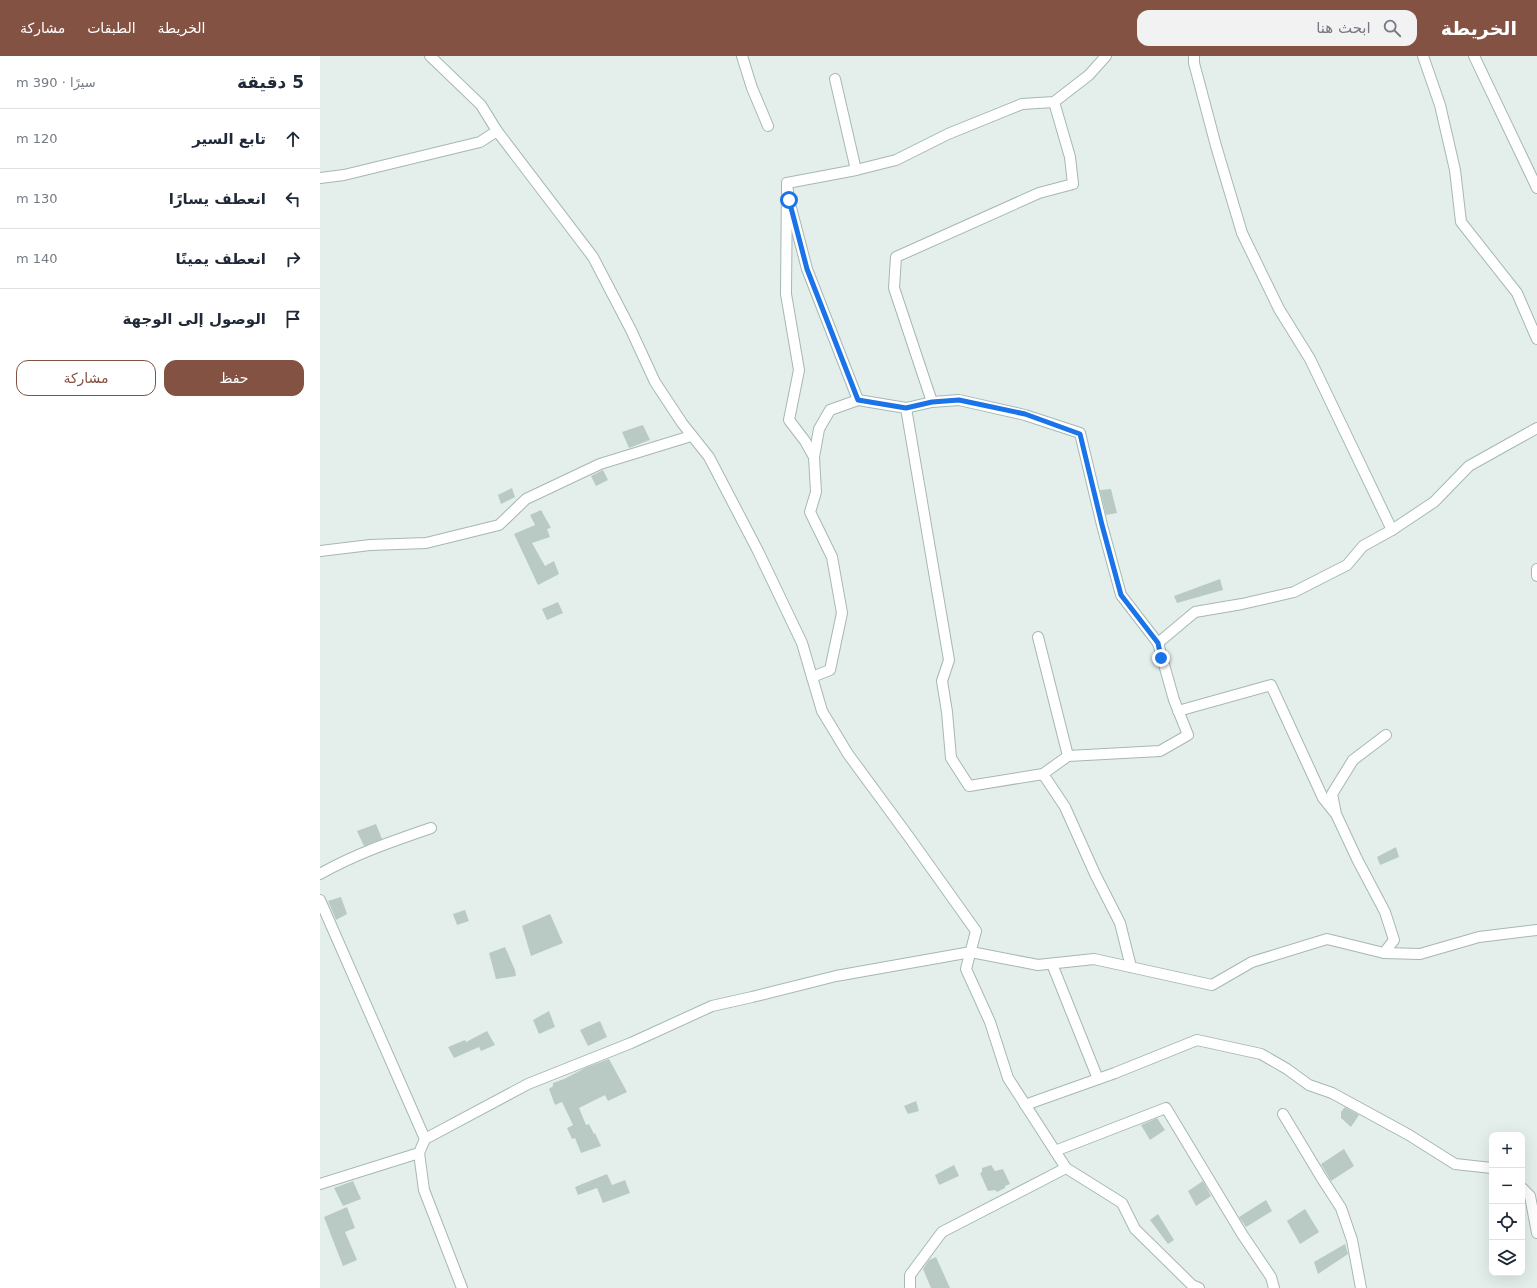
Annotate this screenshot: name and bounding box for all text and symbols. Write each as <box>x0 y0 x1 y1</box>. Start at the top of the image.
search box <box>1137 10 1417 46</box>
icon: search <box>1381 17 1403 39</box>
text: الخريطة <box>1441 17 1517 39</box>
text: ابحث هنا <box>1316 19 1371 37</box>
text: مشاركة <box>20 20 65 36</box>
text: الطبقات <box>87 20 136 36</box>
text: الخريطة <box>158 20 205 36</box>
text: 5 دقيقة <box>237 72 304 92</box>
text: سيرًا · 390 m <box>16 75 96 90</box>
icon: ahead <box>282 128 304 150</box>
text: تابع السير <box>192 130 266 148</box>
text: 120 m <box>16 131 58 146</box>
icon: left <box>282 188 304 210</box>
text: انعطف يسارًا <box>169 190 266 208</box>
text: 130 m <box>16 191 58 206</box>
route start <box>780 191 798 209</box>
icon: right <box>282 248 304 270</box>
text: انعطف يمينًا <box>175 250 266 268</box>
text: 140 m <box>16 251 58 266</box>
icon: arrive <box>282 308 304 330</box>
text: الوصول إلى الوجهة <box>123 310 266 328</box>
button: مشاركة <box>16 360 156 396</box>
button: حفظ <box>164 360 304 396</box>
route end <box>1152 649 1170 667</box>
map controls <box>1489 1132 1525 1276</box>
button: + <box>1489 1132 1525 1168</box>
button: − <box>1489 1168 1525 1204</box>
button: locate <box>1489 1204 1525 1240</box>
button: layers <box>1489 1240 1525 1276</box>

